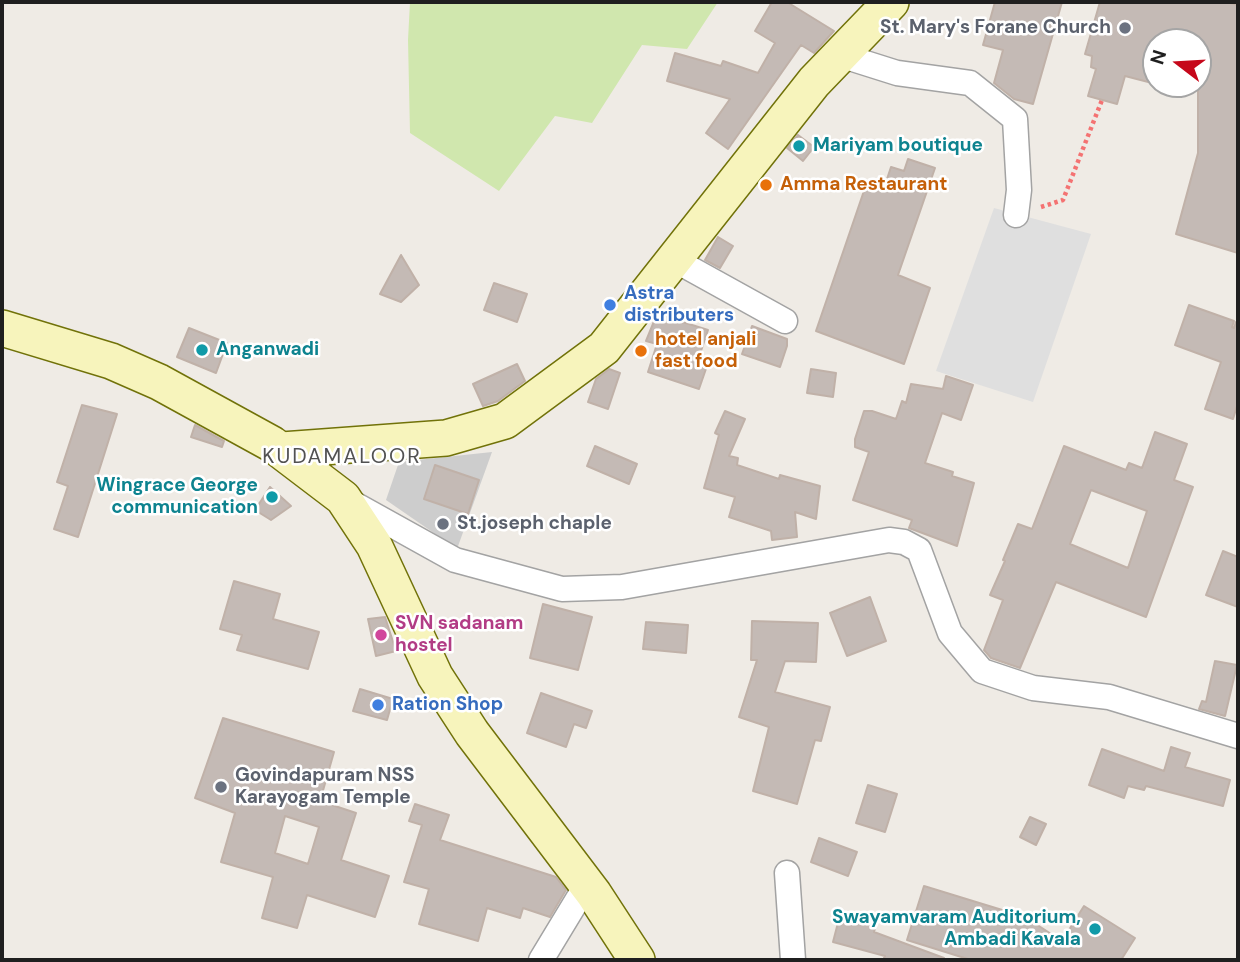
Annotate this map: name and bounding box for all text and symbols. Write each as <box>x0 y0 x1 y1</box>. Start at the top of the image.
place label: St. Mary's Forane Church <box>880 17 1111 39</box>
marker: St. Mary's Forane Church <box>1117 20 1133 36</box>
north arrow <box>1142 28 1212 98</box>
text: N <box>1144 47 1172 68</box>
place label: Mariyam boutique <box>813 135 983 157</box>
marker: Mariyam boutique <box>791 138 807 154</box>
place label: Amma Restaurant <box>780 174 947 196</box>
marker: Amma Restaurant <box>758 177 774 193</box>
place label: Astra distributers <box>624 283 734 327</box>
marker: Astra distributers <box>602 297 618 313</box>
place label: hotel anjali fast food <box>655 329 756 373</box>
place label: Anganwadi <box>216 339 319 361</box>
marker: Anganwadi <box>194 342 210 358</box>
marker: hotel anjali fast food <box>633 343 649 359</box>
district label: KUDAMALOOR <box>263 444 421 470</box>
place label: Wingrace George communication <box>96 475 258 519</box>
marker: Wingrace George communication <box>264 489 280 505</box>
place label: St.joseph chaple <box>457 513 612 535</box>
marker: St.joseph chaple <box>435 516 451 532</box>
place label: SVN sadanam hostel <box>395 613 523 657</box>
marker: SVN sadanam hostel <box>373 627 389 643</box>
place label: Ration Shop <box>392 694 503 716</box>
marker: Ration Shop <box>370 697 386 713</box>
place label: Govindapuram NSS Karayogam Temple <box>235 765 414 809</box>
marker: Govindapuram NSS Karayogam Temple <box>213 779 229 795</box>
place label: Swayamvaram Auditorium, Ambadi Kavala <box>832 907 1081 951</box>
marker: Swayamvaram Auditorium, Ambadi Kavala <box>1087 921 1103 937</box>

